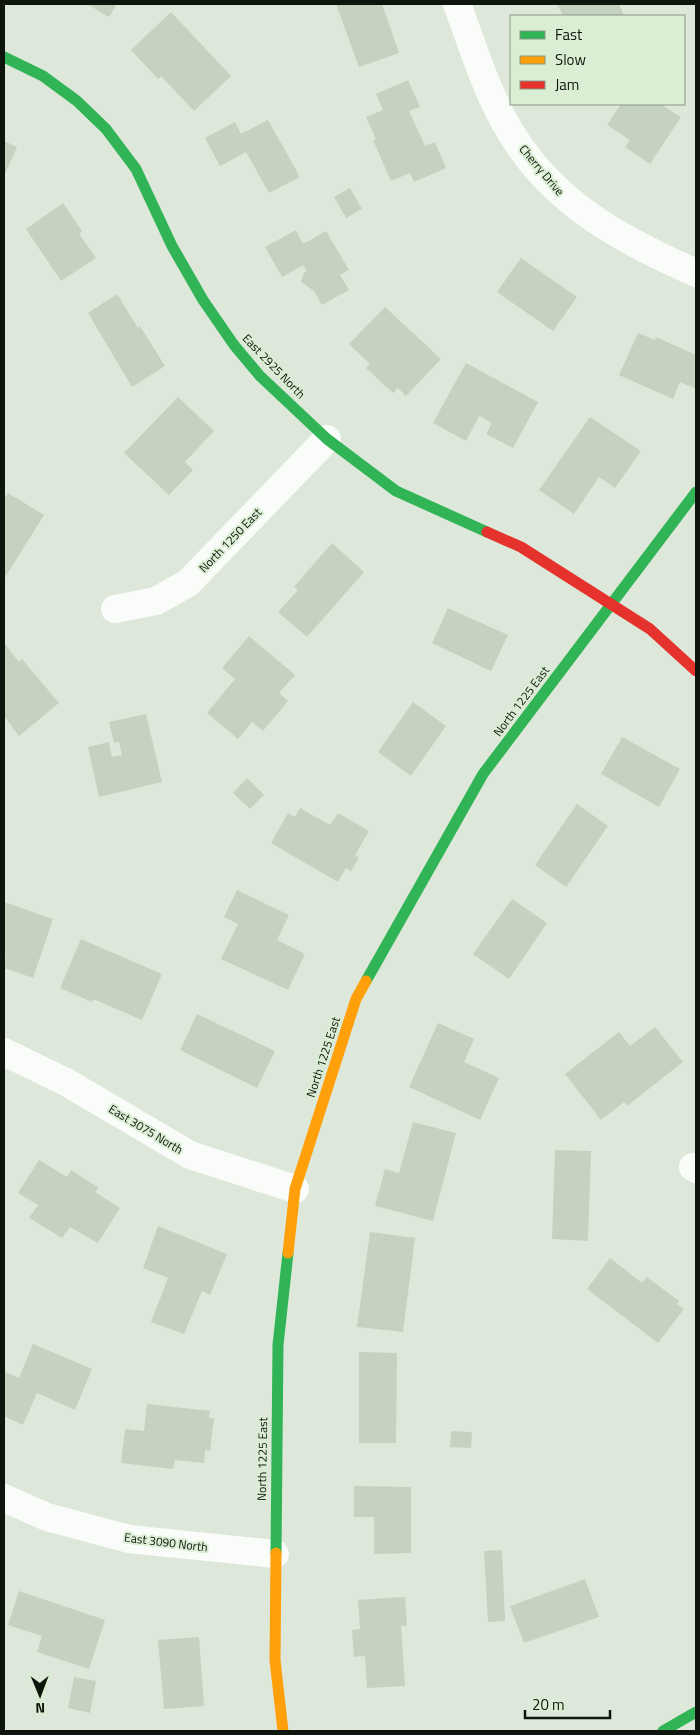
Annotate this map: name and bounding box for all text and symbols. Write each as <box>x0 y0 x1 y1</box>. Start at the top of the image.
legend <box>510 15 685 105</box>
text: Fast <box>555 23 583 46</box>
text: Slow <box>555 48 586 71</box>
text: Jam <box>555 73 579 96</box>
street label: Cherry Drive <box>515 140 569 200</box>
street label: East 2925 North <box>238 329 310 403</box>
street label: North 1250 East <box>194 503 266 577</box>
street label: North 1225 East <box>488 661 554 740</box>
street label: North 1225 East <box>301 1013 345 1100</box>
street label: East 3075 North <box>105 1099 187 1159</box>
street label: North 1225 East <box>252 1416 272 1501</box>
street label: East 3090 North <box>123 1527 209 1557</box>
north arrow <box>15 1670 65 1720</box>
scale bar <box>525 1688 610 1720</box>
text: 20 m <box>532 1693 565 1716</box>
text: N <box>35 1698 45 1719</box>

